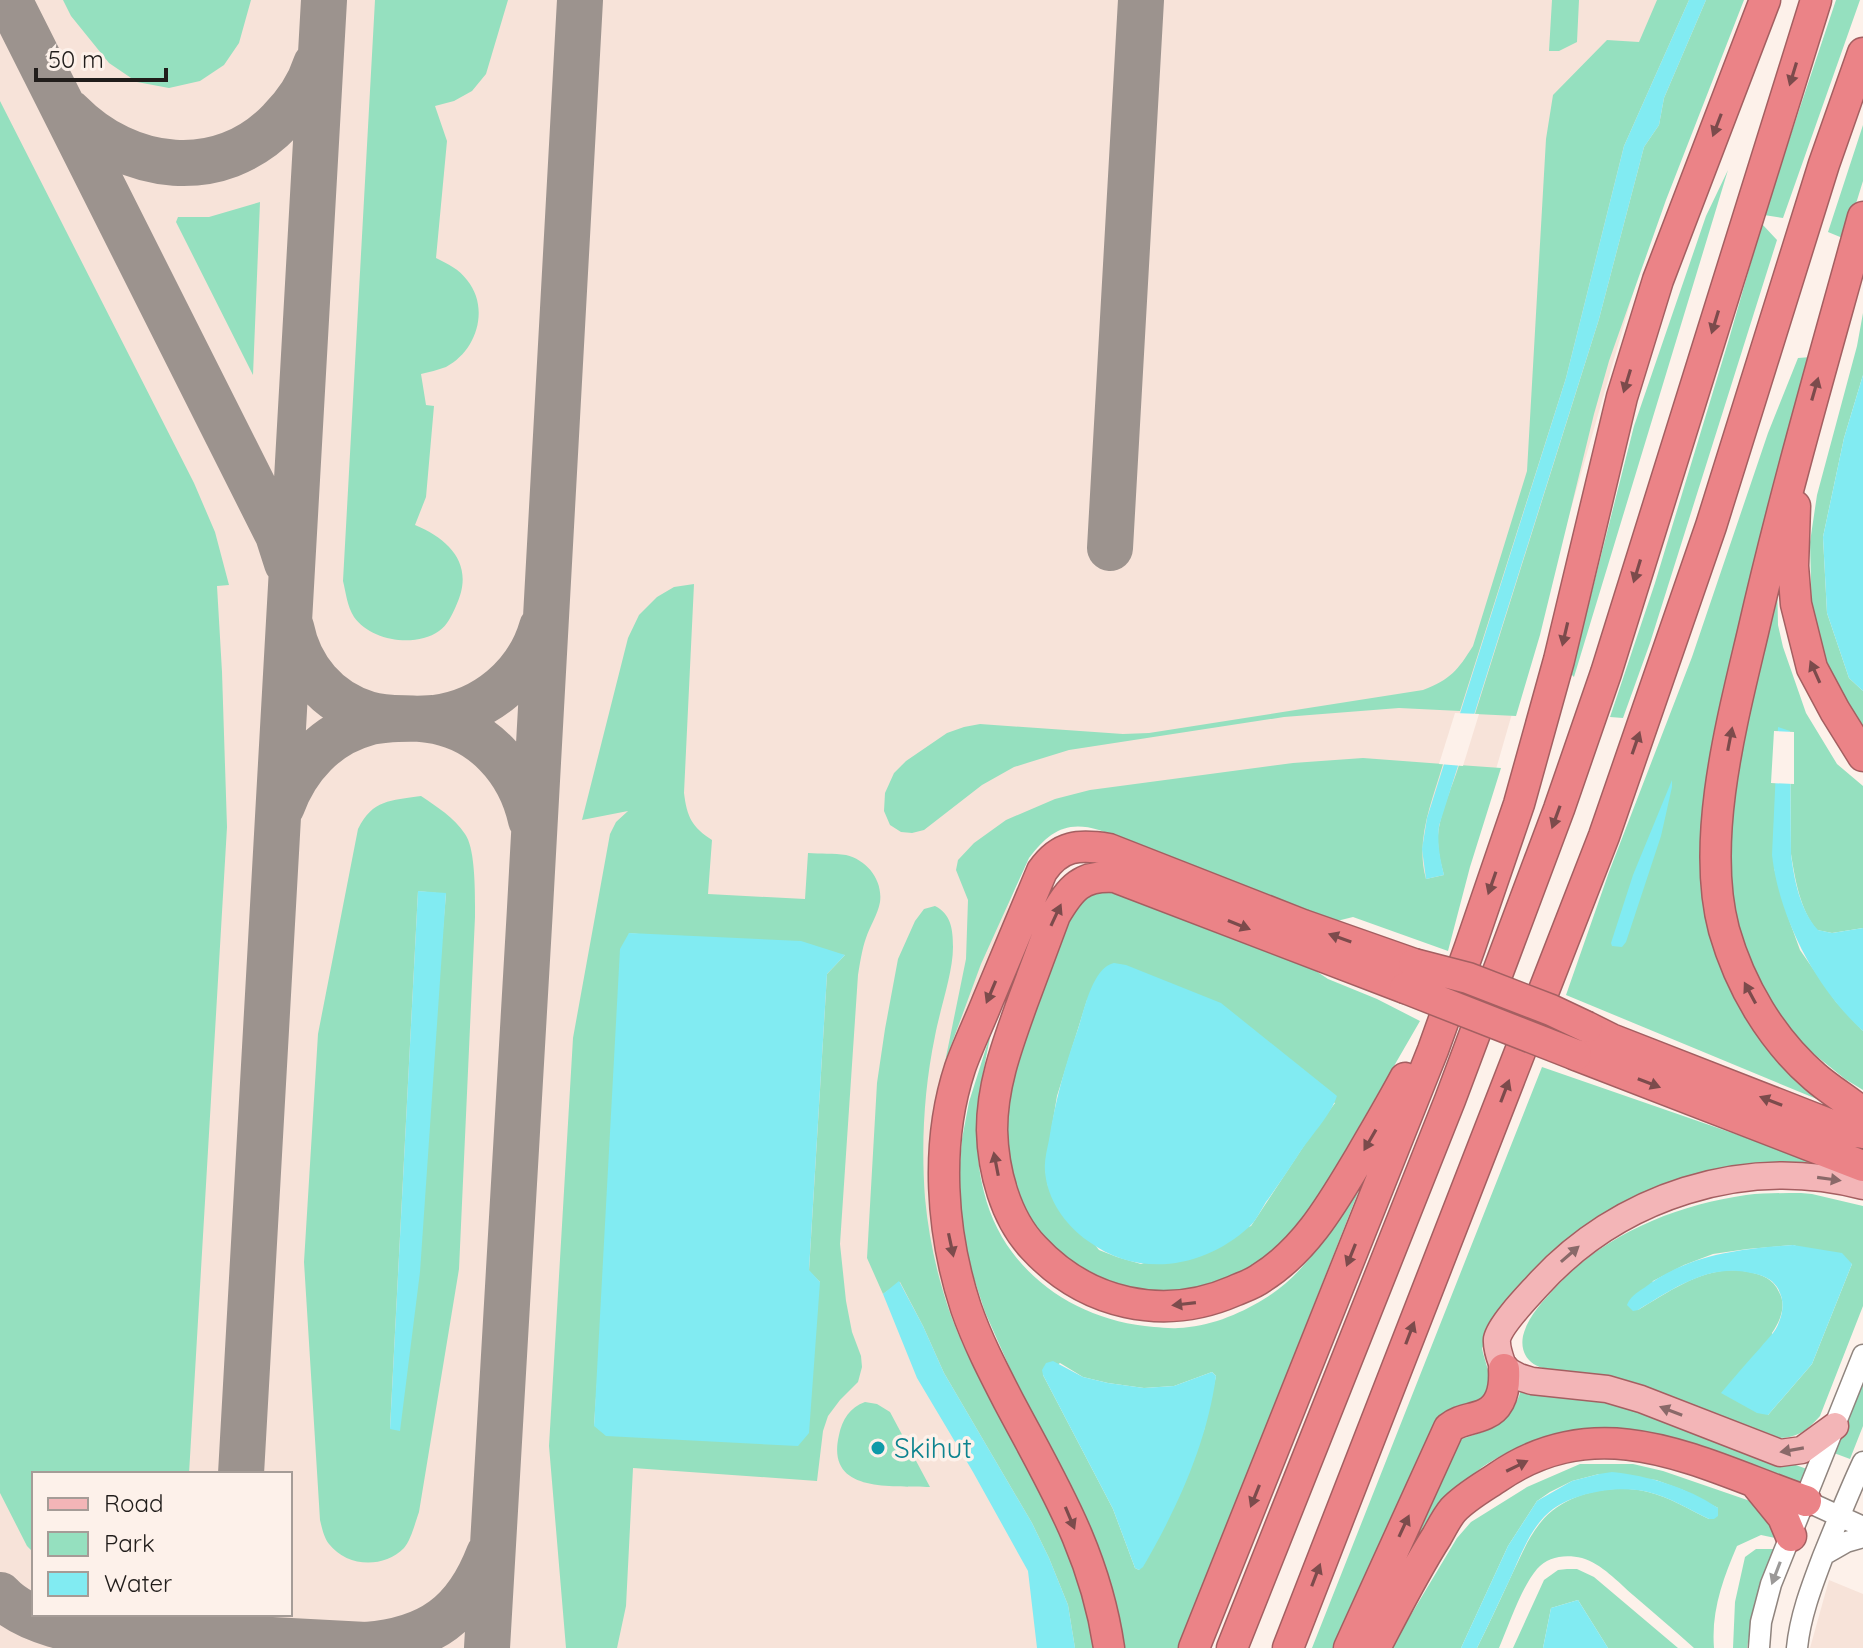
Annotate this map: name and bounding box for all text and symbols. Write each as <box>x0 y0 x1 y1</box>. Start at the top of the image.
scale bar <box>36 32 166 82</box>
text: 50 m <box>48 44 104 74</box>
one-way arrow <box>1786 63 1799 87</box>
one-way arrow <box>1710 113 1723 137</box>
one-way arrow <box>1708 311 1721 335</box>
one-way arrow <box>1620 370 1633 394</box>
one-way arrow <box>1809 377 1822 401</box>
one-way arrow <box>1630 559 1643 583</box>
one-way arrow <box>1559 622 1571 647</box>
one-way arrow <box>1808 660 1821 683</box>
one-way arrow <box>1724 727 1737 752</box>
one-way arrow <box>1630 730 1642 754</box>
one-way arrow <box>1549 806 1562 830</box>
one-way arrow <box>1485 871 1497 895</box>
one-way arrow <box>1049 904 1063 927</box>
one-way arrow <box>1227 918 1251 931</box>
one-way arrow <box>1328 932 1352 944</box>
one-way arrow <box>985 980 998 1004</box>
one-way arrow <box>1743 981 1756 1004</box>
one-way arrow <box>1637 1077 1661 1090</box>
one-way arrow <box>1499 1079 1512 1103</box>
one-way arrow <box>1759 1094 1783 1107</box>
one-way arrow <box>1363 1129 1377 1151</box>
one-way arrow <box>990 1152 1002 1177</box>
one-way arrow <box>1817 1173 1842 1186</box>
one-way arrow <box>946 1233 958 1258</box>
one-way arrow <box>1345 1243 1358 1267</box>
one-way arrow <box>1559 1246 1579 1263</box>
one-way arrow <box>1171 1298 1196 1311</box>
one-way arrow <box>1404 1321 1417 1345</box>
one-way arrow <box>1659 1404 1683 1417</box>
place label: Skihut <box>894 1430 972 1465</box>
marker: Skihut <box>869 1439 887 1457</box>
one-way arrow <box>1779 1444 1804 1457</box>
one-way arrow <box>1506 1459 1529 1473</box>
legend <box>32 1472 292 1616</box>
one-way arrow <box>1248 1484 1261 1508</box>
text: Road <box>104 1488 164 1518</box>
one-way arrow <box>1064 1506 1077 1530</box>
one-way arrow <box>1398 1514 1411 1538</box>
text: Park <box>104 1528 155 1558</box>
one-way arrow <box>1769 1561 1782 1585</box>
one-way arrow <box>1310 1563 1323 1587</box>
text: Water <box>104 1568 172 1598</box>

